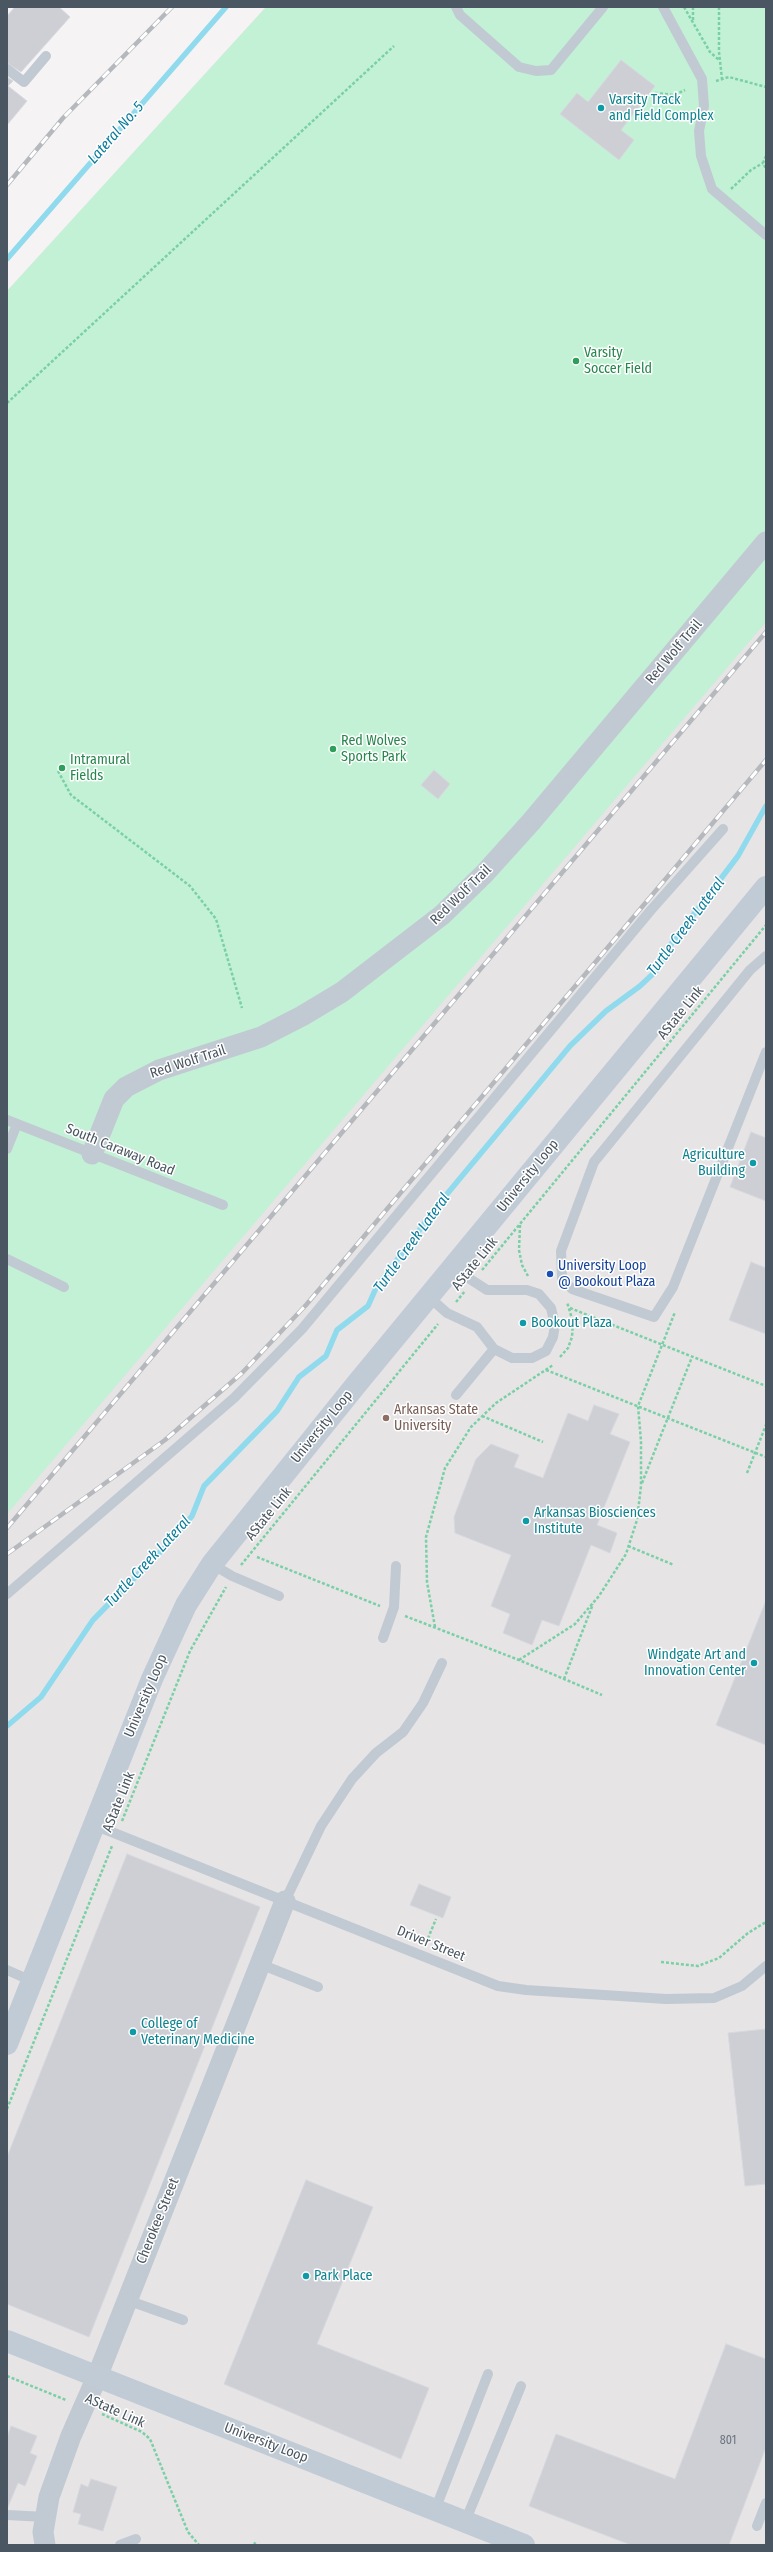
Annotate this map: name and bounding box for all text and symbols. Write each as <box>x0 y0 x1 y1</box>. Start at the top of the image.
place label: Varsity Track and Field Complex <box>609 92 714 124</box>
water label: Lateral No. 5 <box>84 98 148 168</box>
marker: Varsity Track and Field Complex <box>596 103 606 113</box>
place label: Varsity Soccer Field <box>584 345 652 378</box>
marker: Varsity Soccer Field <box>571 356 581 366</box>
street label: Red Wolf Trail <box>642 616 706 688</box>
place label: Red Wolves Sports Park <box>341 733 406 766</box>
marker: Red Wolves Sports Park <box>328 744 338 754</box>
place label: Intramural Fields <box>70 752 130 784</box>
marker: Intramural Fields <box>57 763 67 773</box>
street label: Red Wolf Trail <box>427 862 495 928</box>
water label: Turtle Creek Lateral <box>643 875 729 979</box>
street label: AState Link <box>654 983 708 1043</box>
street label: Red Wolf Trail <box>148 1042 228 1082</box>
street label: South Caraway Road <box>63 1120 177 1180</box>
street label: University Loop <box>494 1136 562 1216</box>
place label: Agriculture Building <box>682 1147 745 1180</box>
marker: Agriculture Building <box>748 1158 758 1168</box>
water label: Turtle Creek Lateral <box>370 1190 454 1296</box>
street label: AState Link <box>448 1234 502 1294</box>
place label: University Loop @ Bookout Plaza <box>558 1258 655 1290</box>
marker: University Loop @ Bookout Plaza <box>545 1269 555 1279</box>
place label: Bookout Plaza <box>531 1315 612 1331</box>
marker: Bookout Plaza <box>518 1318 528 1328</box>
street label: University Loop <box>288 1387 356 1467</box>
place label: Arkansas State University <box>394 1402 478 1434</box>
marker: Arkansas State University <box>381 1413 391 1423</box>
street label: AState Link <box>242 1484 296 1544</box>
place label: Arkansas Biosciences Institute <box>534 1505 656 1538</box>
water label: Turtle Creek Lateral <box>101 1513 195 1611</box>
marker: Arkansas Biosciences Institute <box>521 1516 531 1526</box>
place label: Windgate Art and Innovation Center <box>644 1647 746 1680</box>
street label: University Loop <box>121 1652 171 1740</box>
marker: Windgate Art and Innovation Center <box>749 1658 759 1668</box>
street label: AState Link <box>99 1769 139 1835</box>
street label: Driver Street <box>394 1923 468 1965</box>
place label: College of Veterinary Medicine <box>141 2016 255 2048</box>
marker: College of Veterinary Medicine <box>128 2027 138 2037</box>
street label: Cherokee Street <box>133 2176 183 2266</box>
place label: Park Place <box>314 2268 372 2284</box>
marker: Park Place <box>301 2271 311 2281</box>
street label: AState Link <box>82 2390 148 2432</box>
street label: University Loop <box>222 2419 310 2467</box>
house number: 801 <box>720 2434 736 2448</box>

